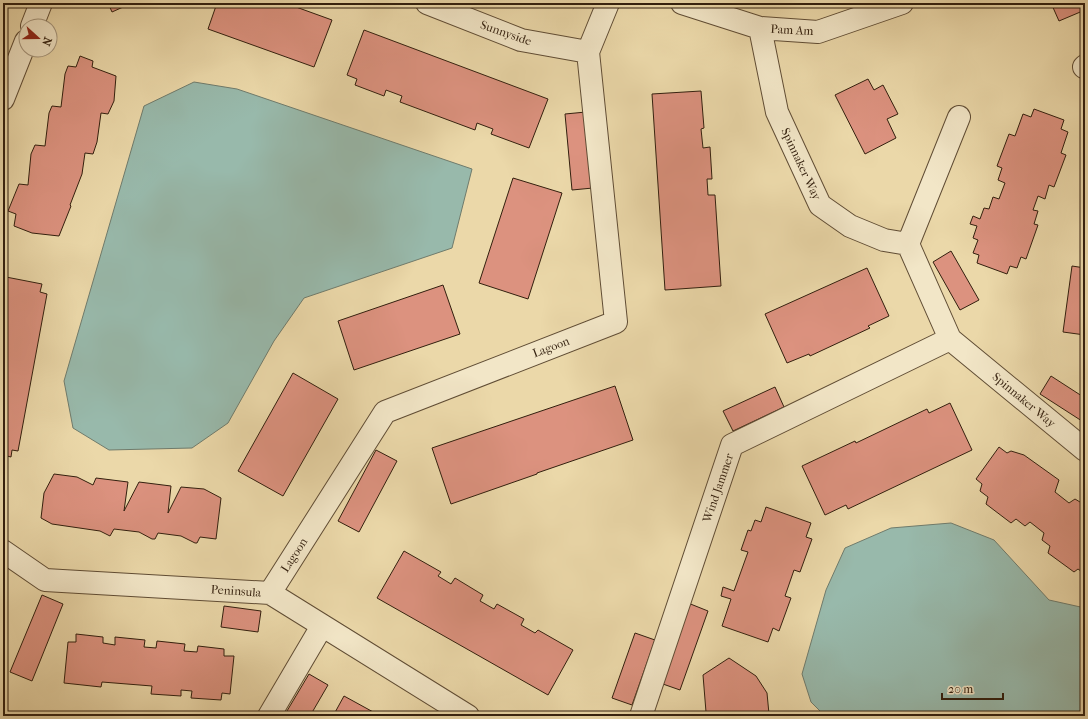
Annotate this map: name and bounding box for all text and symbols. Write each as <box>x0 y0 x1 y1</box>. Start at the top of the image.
north arrow <box>18 18 58 58</box>
street label: Sunnyside <box>479 18 533 48</box>
street label: Pam Am <box>770 22 814 38</box>
text: N <box>39 35 54 48</box>
street label: Spinnaker Way <box>778 126 824 203</box>
street label: Lagoon <box>531 334 571 360</box>
street label: Spinnaker Way <box>990 370 1059 431</box>
street label: Wind Jammer <box>699 451 737 525</box>
street label: Lagoon <box>278 535 310 575</box>
street label: Peninsula <box>210 582 262 600</box>
scale bar <box>942 675 1003 701</box>
text: 20 m <box>948 682 973 696</box>

